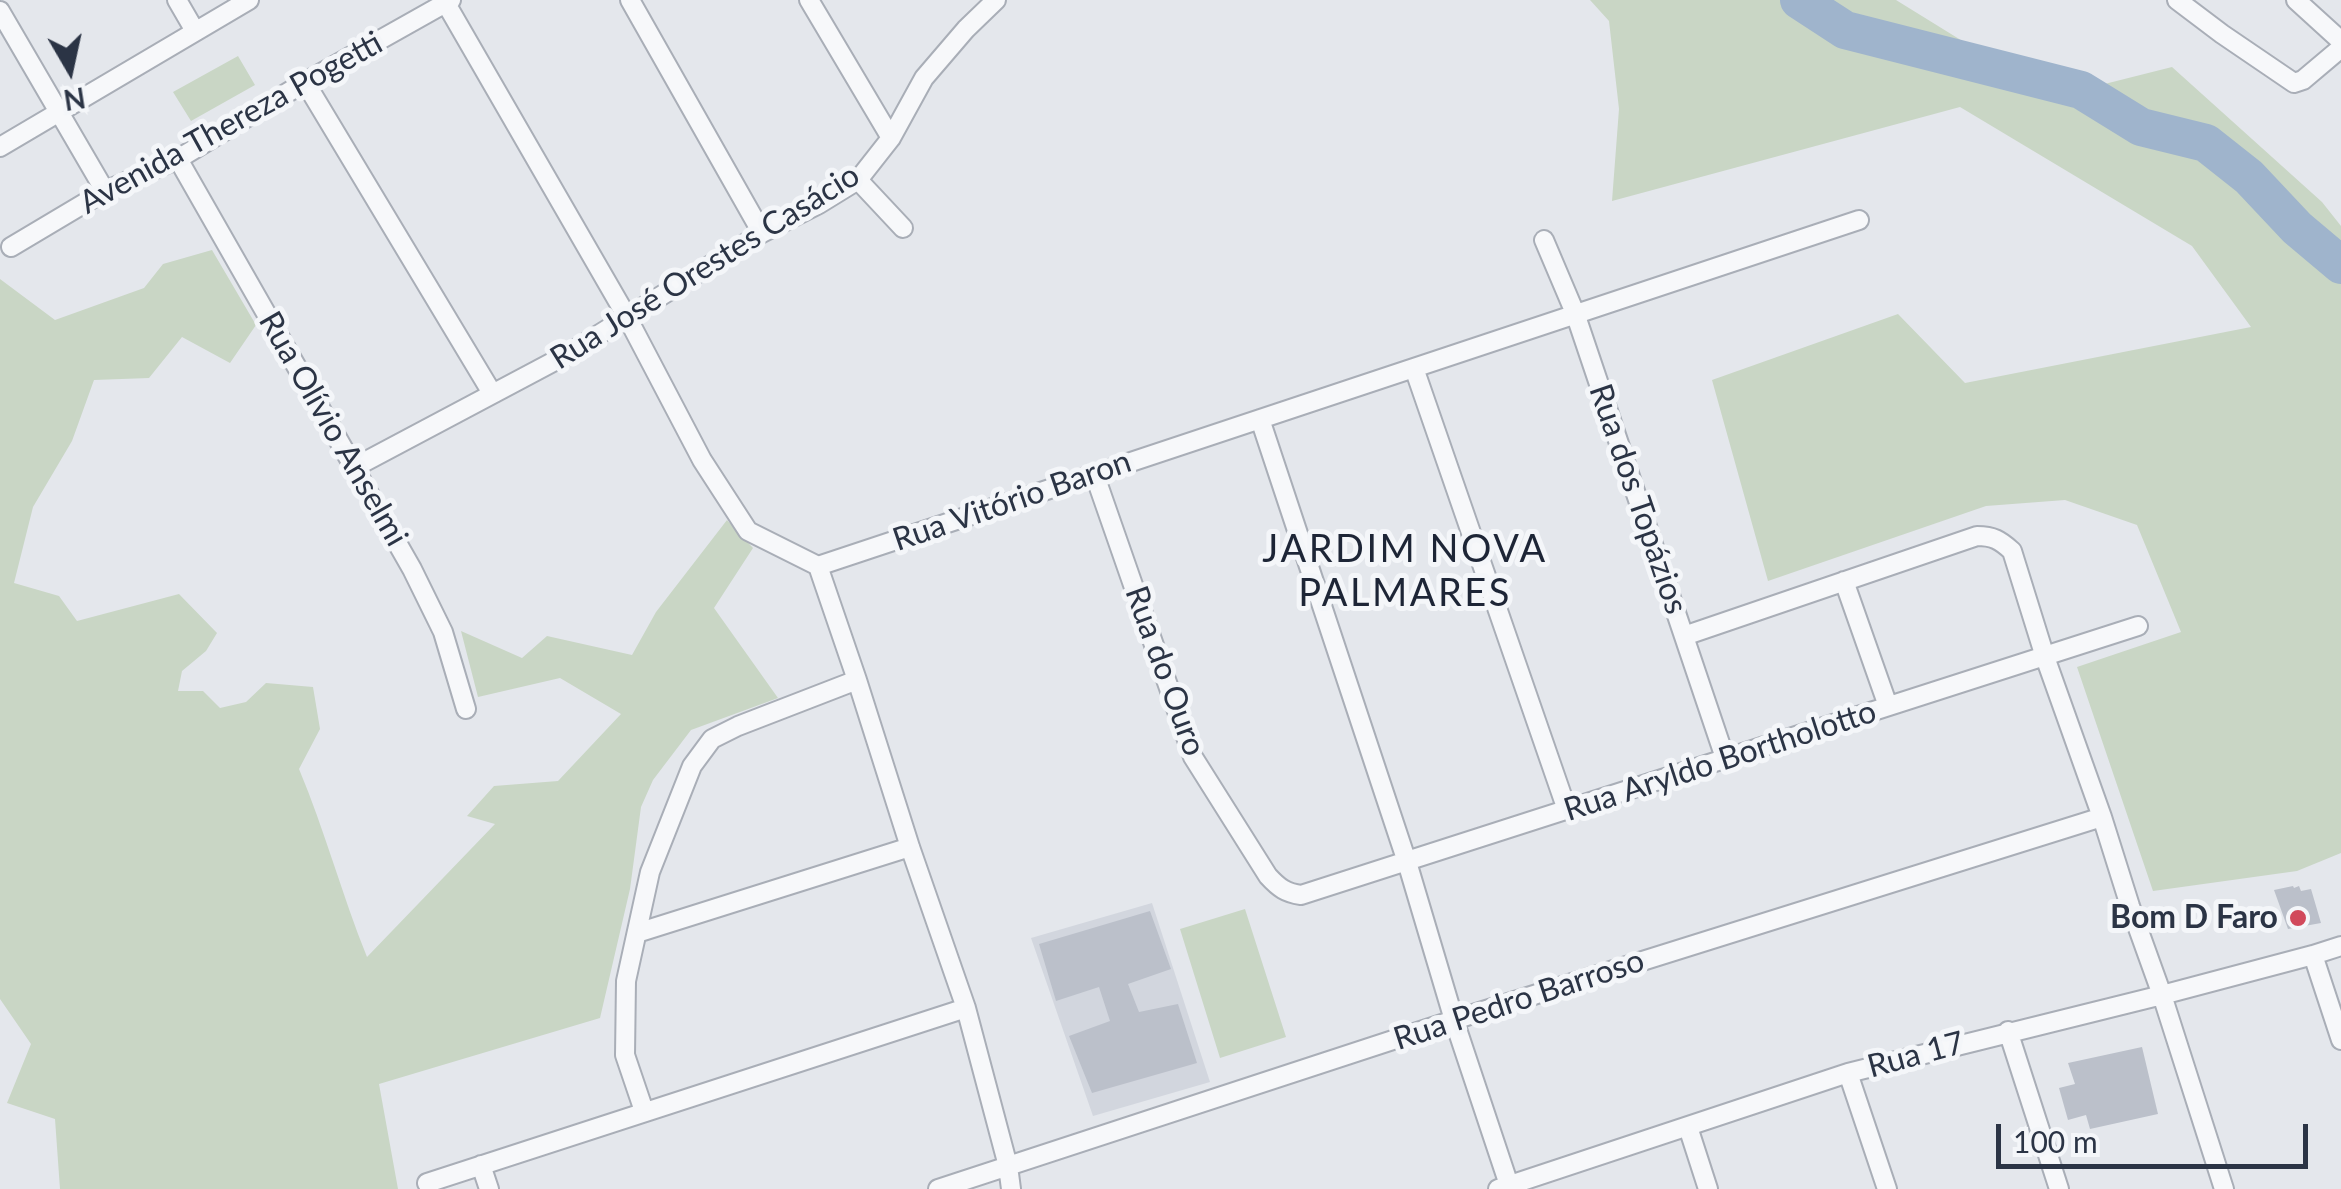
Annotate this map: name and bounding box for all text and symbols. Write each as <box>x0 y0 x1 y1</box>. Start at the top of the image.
north arrow <box>20 20 120 120</box>
street label: Avenida Thereza Pogetti <box>73 24 389 222</box>
text: N <box>61 81 88 118</box>
street label: Rua José Orestes Casácio <box>543 156 867 378</box>
street label: Rua Olívio Anselmi <box>250 305 416 553</box>
street label: Rua dos Topázios <box>1581 379 1695 619</box>
street label: Rua Vitório Baron <box>888 442 1136 560</box>
district label: JARDIM NOVA PALMARES <box>1262 527 1548 616</box>
street label: Rua do Ouro <box>1117 581 1213 761</box>
street label: Rua Aryldo Bortholotto <box>1559 692 1881 830</box>
place label: Bom D Faro <box>2110 899 2278 937</box>
marker: Bom D Faro <box>2287 907 2309 929</box>
street label: Rua Pedro Barroso <box>1389 941 1649 1059</box>
street label: Rua 17 <box>1863 1024 1969 1086</box>
scale bar <box>2001 1104 2314 1166</box>
text: 100 m <box>2013 1123 2098 1159</box>

